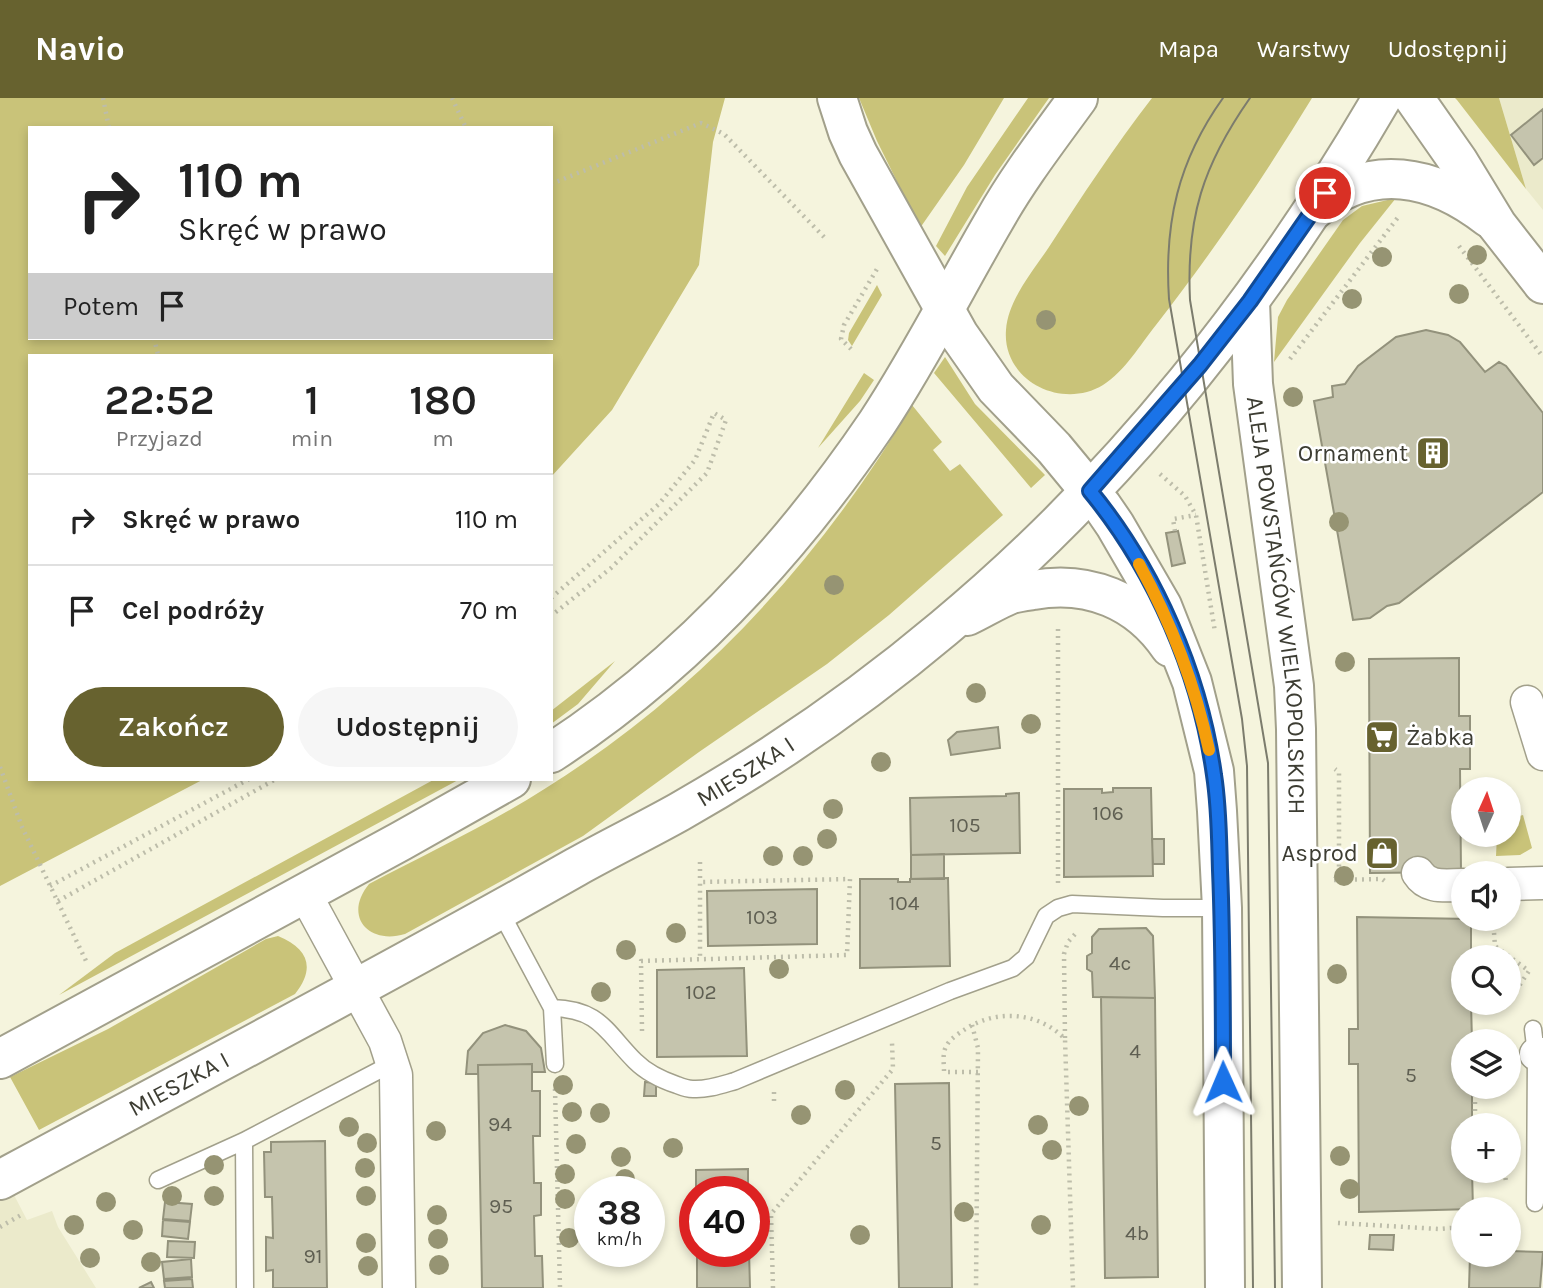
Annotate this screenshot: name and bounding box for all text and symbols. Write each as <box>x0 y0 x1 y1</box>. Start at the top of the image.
text: Navio <box>35 30 125 68</box>
text: Mapa <box>1158 35 1219 63</box>
text: Warstwy <box>1257 35 1350 63</box>
text: Udostępnij <box>1388 35 1508 63</box>
text: 110 m <box>178 152 303 209</box>
icon: right <box>63 154 154 245</box>
pin <box>1295 163 1355 223</box>
icon: arrive <box>1306 174 1344 212</box>
text: Skręć w prawo <box>178 211 387 248</box>
icon: arrive <box>153 287 191 325</box>
text: Potem <box>63 291 139 322</box>
text: 22:52 <box>104 375 215 425</box>
text: 1 <box>305 375 319 425</box>
text: 180 <box>409 375 477 425</box>
street label: ALEJA POWSTAŃCÓW WIELKOPOLSKICH <box>1241 395 1311 815</box>
text: Przyjazd <box>116 425 203 452</box>
text: min <box>291 425 333 452</box>
text: m <box>432 425 454 452</box>
building icon: Ornament <box>1414 434 1452 472</box>
place label: Ornament <box>1298 439 1408 467</box>
icon: right <box>63 501 101 539</box>
text: Skręć w prawo <box>122 504 300 535</box>
text: 110 m <box>455 504 518 535</box>
icon: arrive <box>63 592 101 630</box>
text: Cel podróży <box>122 595 264 626</box>
text: 70 m <box>460 595 518 626</box>
button: Zakończ <box>63 687 284 767</box>
button: Udostępnij <box>298 687 518 767</box>
supermarket icon: Żabka <box>1363 718 1401 756</box>
place label: Żabka <box>1406 723 1474 751</box>
street label: MIESZKA I <box>691 731 800 813</box>
north arrow <box>1451 777 1521 847</box>
map controls <box>1451 777 1521 1267</box>
house number: 106 <box>1092 801 1124 825</box>
house number: 105 <box>949 813 981 837</box>
shop icon: Asprod <box>1363 834 1401 872</box>
place label: Asprod <box>1282 839 1358 867</box>
button: sound <box>1451 861 1521 931</box>
house number: 104 <box>888 891 920 915</box>
house number: 103 <box>746 905 778 929</box>
button: search <box>1451 945 1521 1015</box>
house number: 4c <box>1109 951 1131 975</box>
house number: 102 <box>685 980 717 1004</box>
button: layers <box>1451 1029 1521 1099</box>
house number: 4 <box>1129 1039 1141 1063</box>
position arrow <box>1186 1045 1260 1119</box>
street label: MIESZKA I <box>124 1046 234 1122</box>
house number: 5 <box>1405 1063 1417 1087</box>
house number: 94 <box>488 1112 512 1136</box>
button: + <box>1451 1113 1521 1183</box>
house number: 5 <box>930 1131 942 1155</box>
speed limit sign: 40 <box>679 1176 770 1267</box>
text: 38 <box>597 1192 642 1233</box>
house number: 95 <box>489 1194 513 1218</box>
button: − <box>1451 1197 1521 1267</box>
house number: 4b <box>1125 1221 1149 1245</box>
text: km/h <box>597 1228 642 1250</box>
house number: 91 <box>303 1244 323 1268</box>

